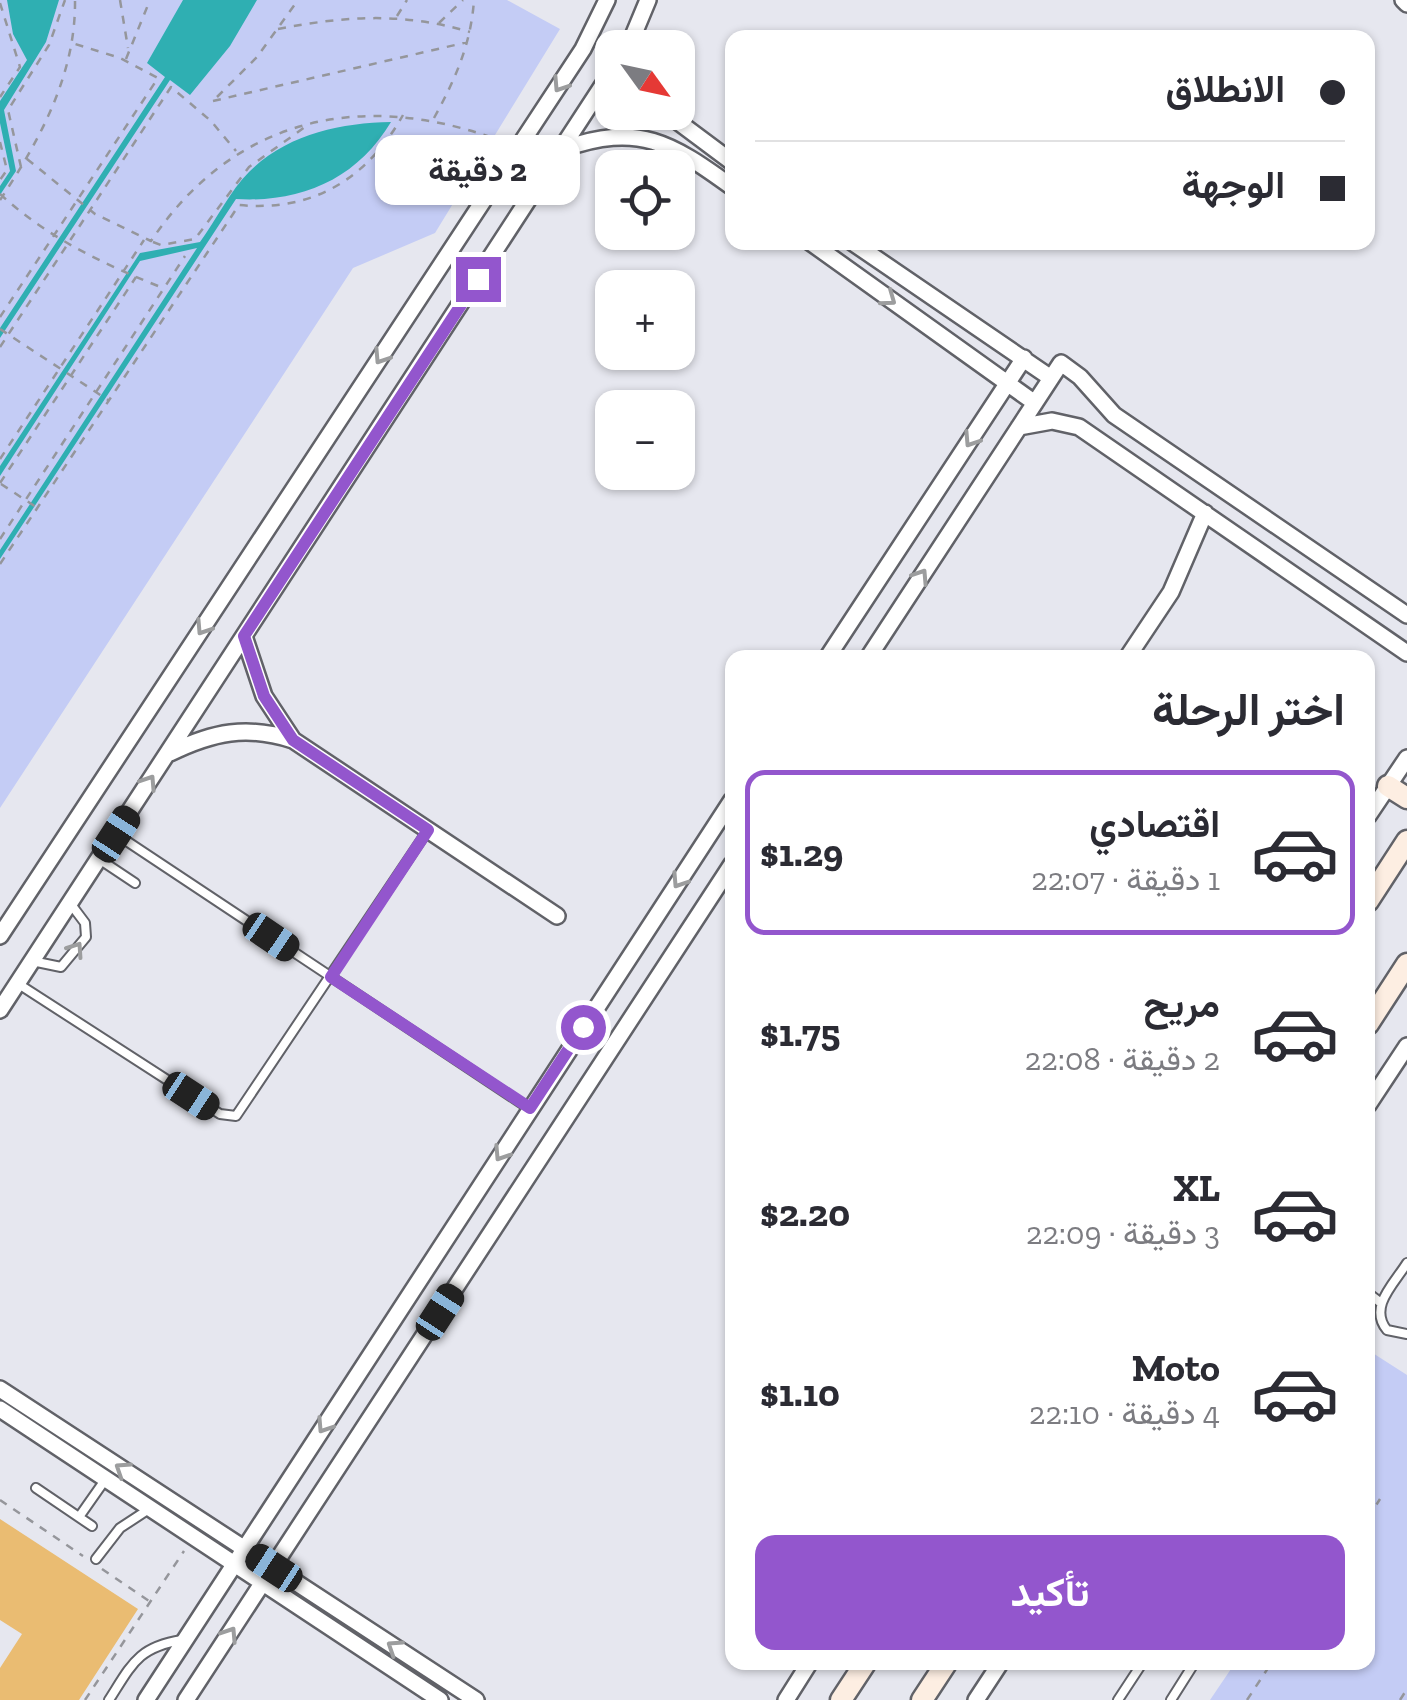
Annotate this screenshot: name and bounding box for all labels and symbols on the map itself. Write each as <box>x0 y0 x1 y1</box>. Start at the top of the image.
north arrow <box>595 30 695 130</box>
one-way arrow <box>554 74 572 93</box>
callout: 2 دقيقة <box>376 134 580 204</box>
route end <box>456 257 501 302</box>
one-way arrow <box>878 288 896 305</box>
one-way arrow <box>375 345 393 364</box>
one-way arrow <box>964 429 983 447</box>
one-way arrow <box>909 569 928 587</box>
one-way arrow <box>196 618 215 636</box>
one-way arrow <box>137 775 156 793</box>
car <box>87 801 145 867</box>
one-way arrow <box>672 871 691 889</box>
car <box>238 908 304 966</box>
one-way arrow <box>64 942 83 960</box>
route start <box>561 1005 606 1050</box>
car <box>158 1067 224 1125</box>
one-way arrow <box>495 1142 513 1161</box>
car <box>411 1279 469 1345</box>
one-way arrow <box>318 1416 337 1434</box>
one-way arrow <box>115 1462 133 1481</box>
car <box>241 1539 307 1597</box>
one-way arrow <box>217 1626 236 1644</box>
one-way arrow <box>387 1640 405 1659</box>

